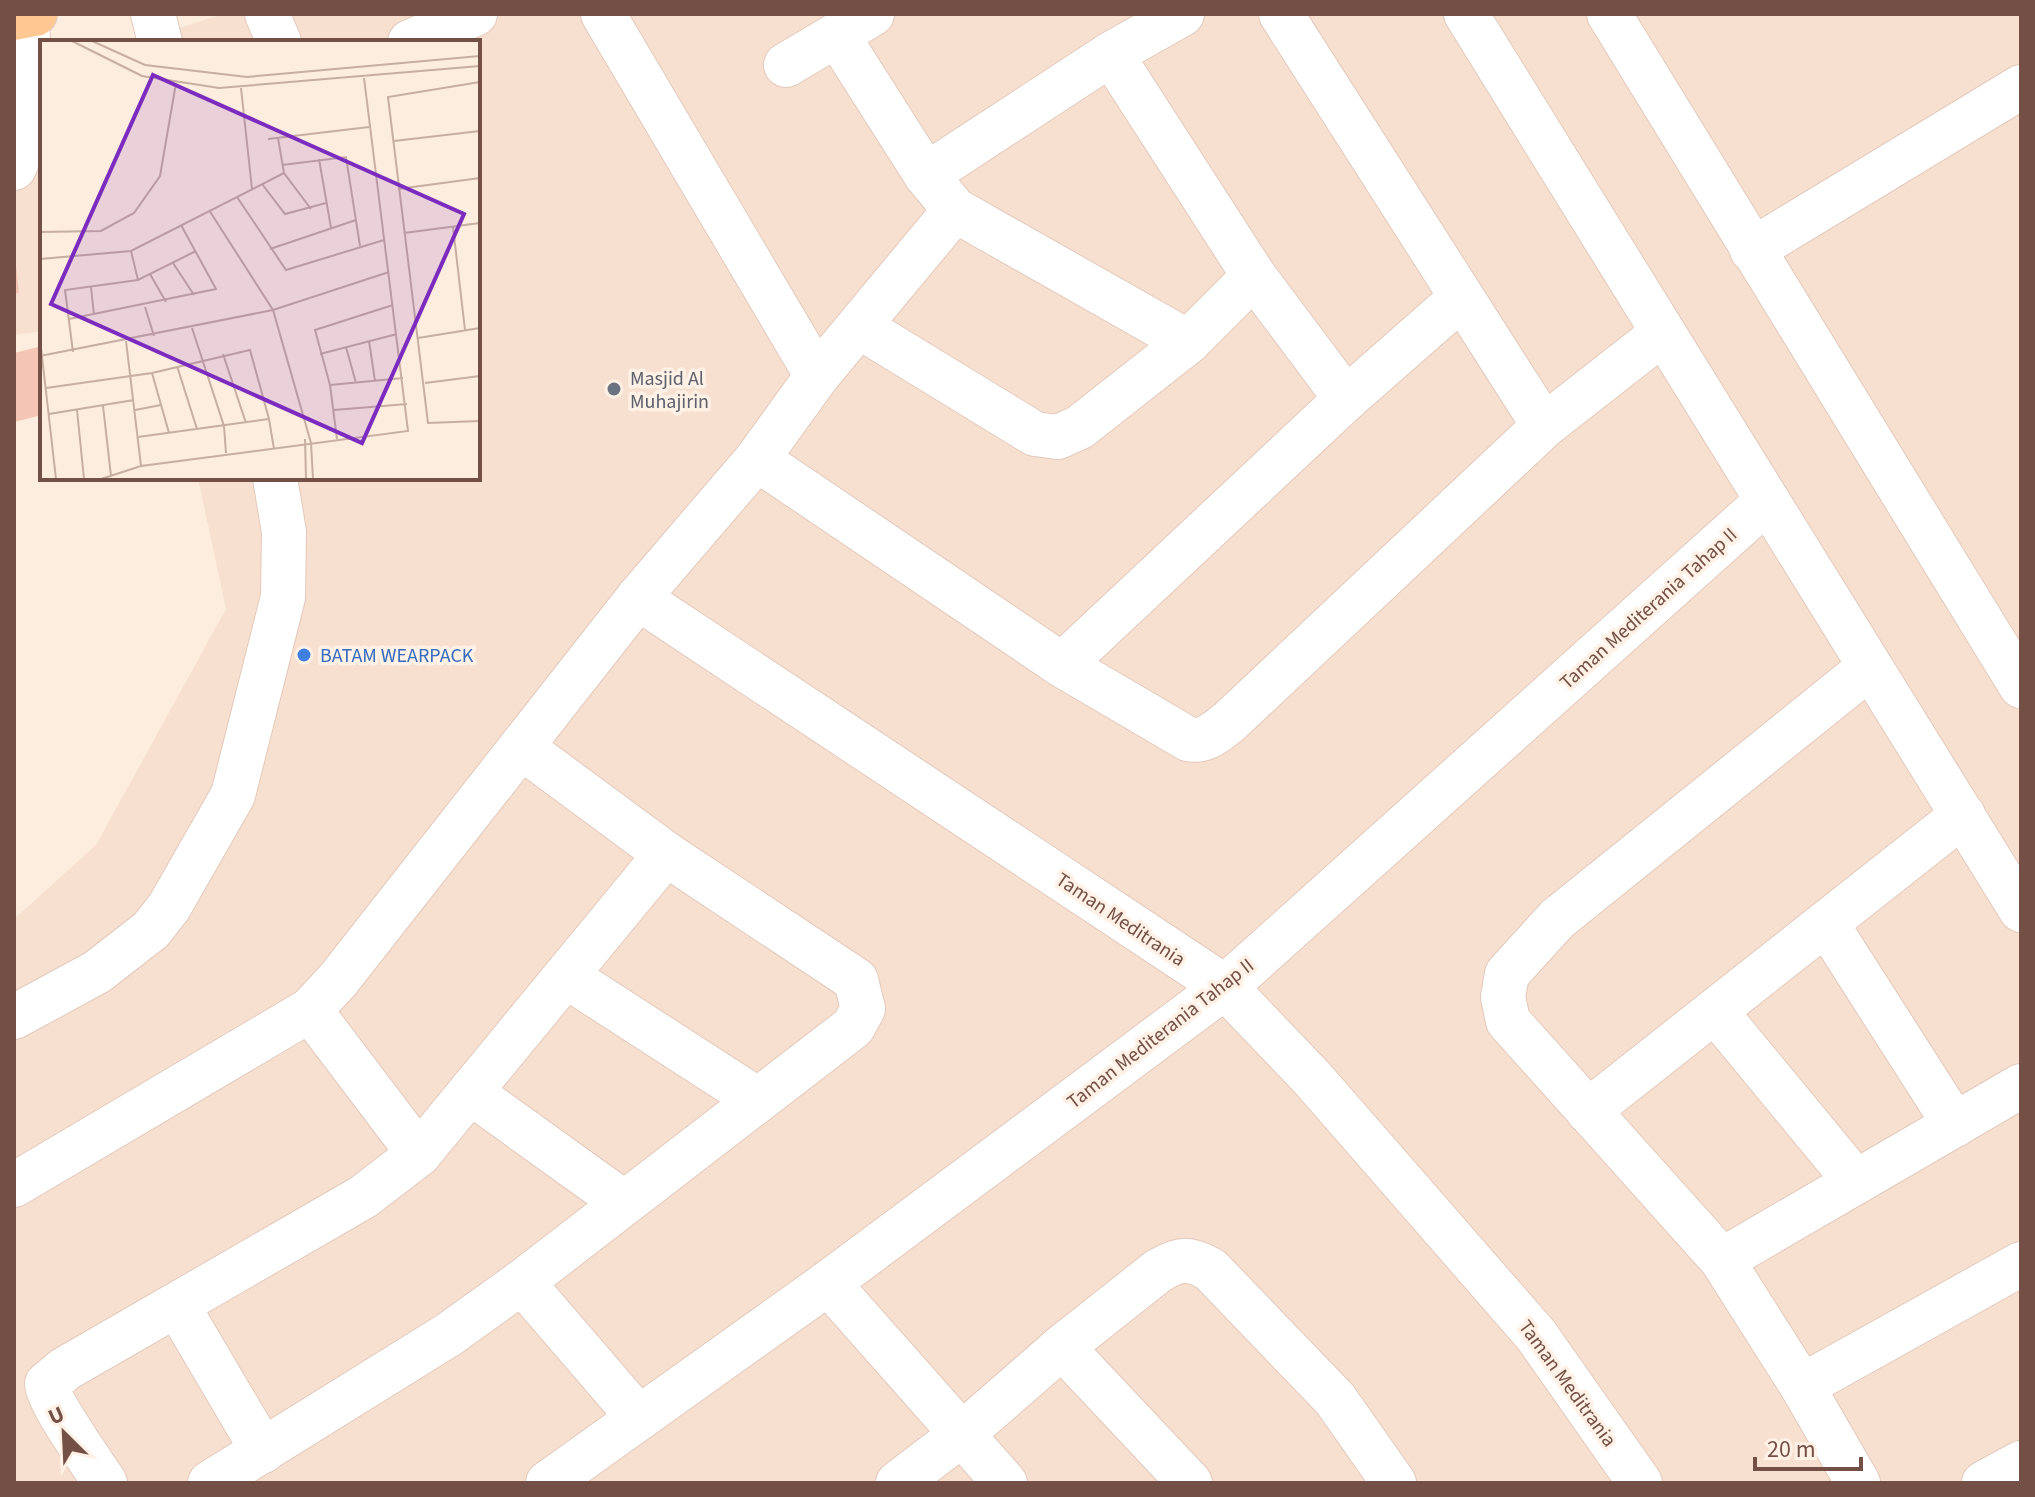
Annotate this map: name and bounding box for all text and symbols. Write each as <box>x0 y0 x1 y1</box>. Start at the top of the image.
inset map <box>40 40 480 480</box>
place label: Masjid Al Muhajirin <box>630 365 709 416</box>
marker: Masjid Al Muhajirin <box>605 380 623 398</box>
street label: Taman Mediterania Tahap II <box>1554 521 1744 696</box>
place label: BATAM WEARPACK <box>320 642 474 670</box>
marker: BATAM WEARPACK <box>295 646 313 664</box>
street label: Taman Meditrania <box>1050 866 1191 974</box>
street label: Taman Mediterania Tahap II <box>1061 952 1260 1116</box>
street label: Taman Meditrania <box>1512 1314 1623 1453</box>
north arrow <box>24 1393 104 1473</box>
text: U <box>43 1398 69 1433</box>
scale bar <box>1755 1421 1861 1471</box>
text: 20 m <box>1767 1432 1816 1467</box>

